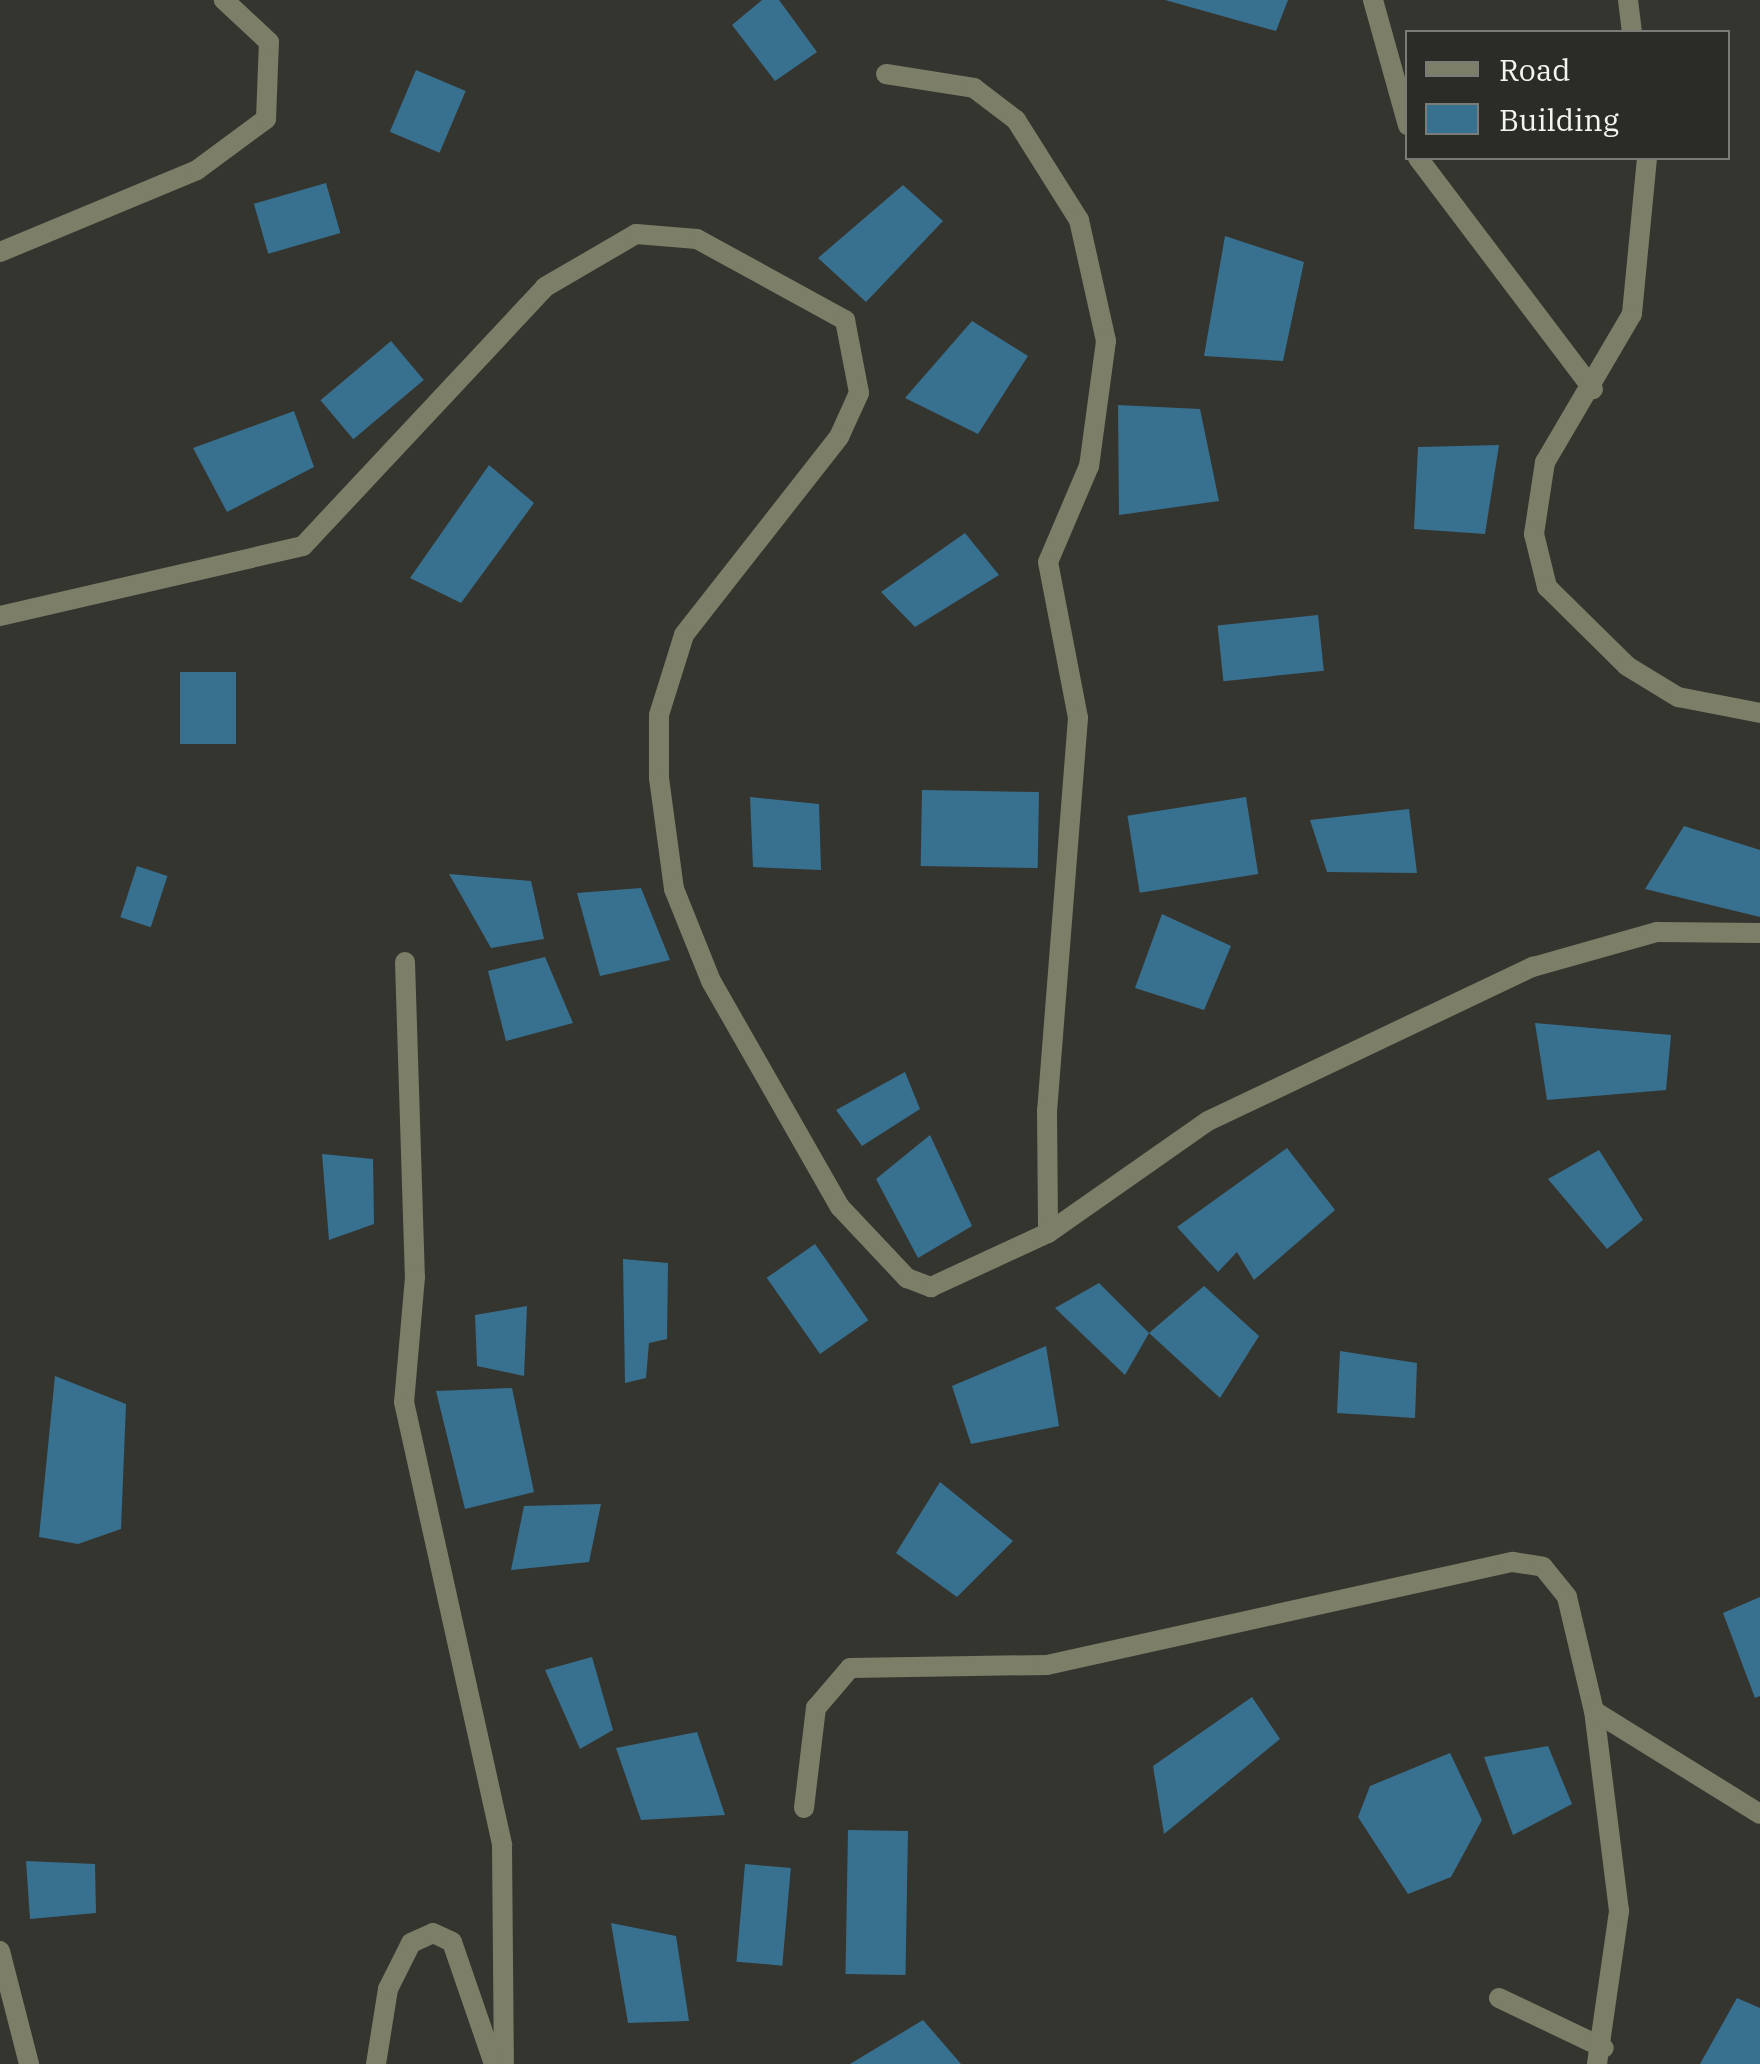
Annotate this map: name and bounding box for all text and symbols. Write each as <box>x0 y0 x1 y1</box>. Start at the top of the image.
legend <box>1405 30 1730 160</box>
text: Road <box>1499 50 1571 89</box>
text: Building <box>1499 100 1619 139</box>

